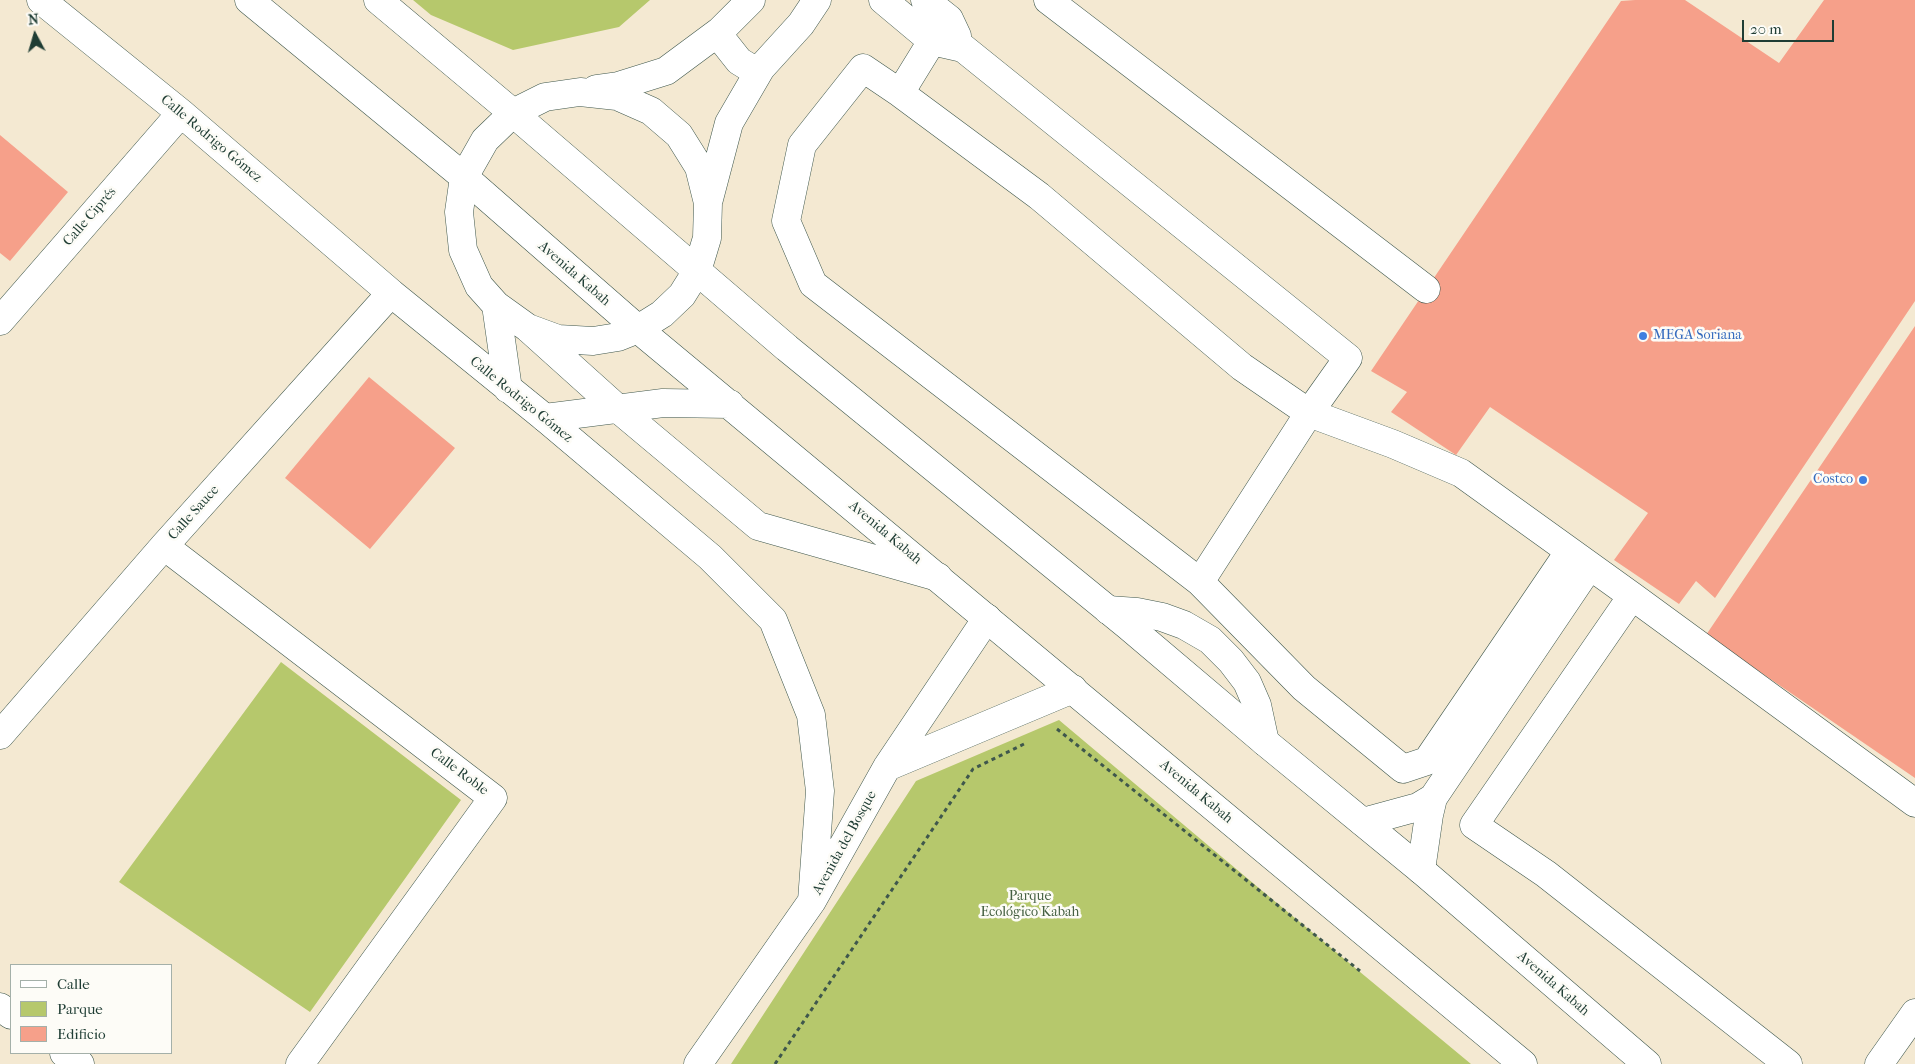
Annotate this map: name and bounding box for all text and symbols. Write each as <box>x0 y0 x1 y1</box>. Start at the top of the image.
north arrow <box>10 10 60 60</box>
scale bar <box>1745 10 1838 42</box>
text: N <box>27 11 40 29</box>
text: 20 m <box>1750 20 1782 38</box>
street label: Calle Rodrigo Gómez <box>157 92 265 186</box>
street label: Calle Ciprés <box>60 184 120 250</box>
street label: Avenida Kabah <box>534 238 614 310</box>
place label: MEGA Soriana <box>1653 328 1742 344</box>
marker: MEGA Soriana <box>1637 330 1649 342</box>
street label: Calle Rodrigo Gómez <box>466 353 576 447</box>
place label: Costco <box>1813 472 1853 488</box>
marker: Costco <box>1857 474 1869 486</box>
street label: Calle Sauce <box>165 482 223 544</box>
street label: Avenida Kabah <box>845 498 925 568</box>
street label: Calle Roble <box>427 745 491 799</box>
street label: Avenida Kabah <box>1156 757 1236 827</box>
street label: Avenida del Bosque <box>809 788 881 898</box>
park label: Parque Ecológico Kabah <box>981 889 1079 922</box>
street label: Avenida Kabah <box>1513 948 1593 1020</box>
legend <box>10 964 172 1054</box>
text: Calle <box>57 975 90 993</box>
text: Parque <box>57 1000 103 1018</box>
text: Edificio <box>57 1025 106 1043</box>

